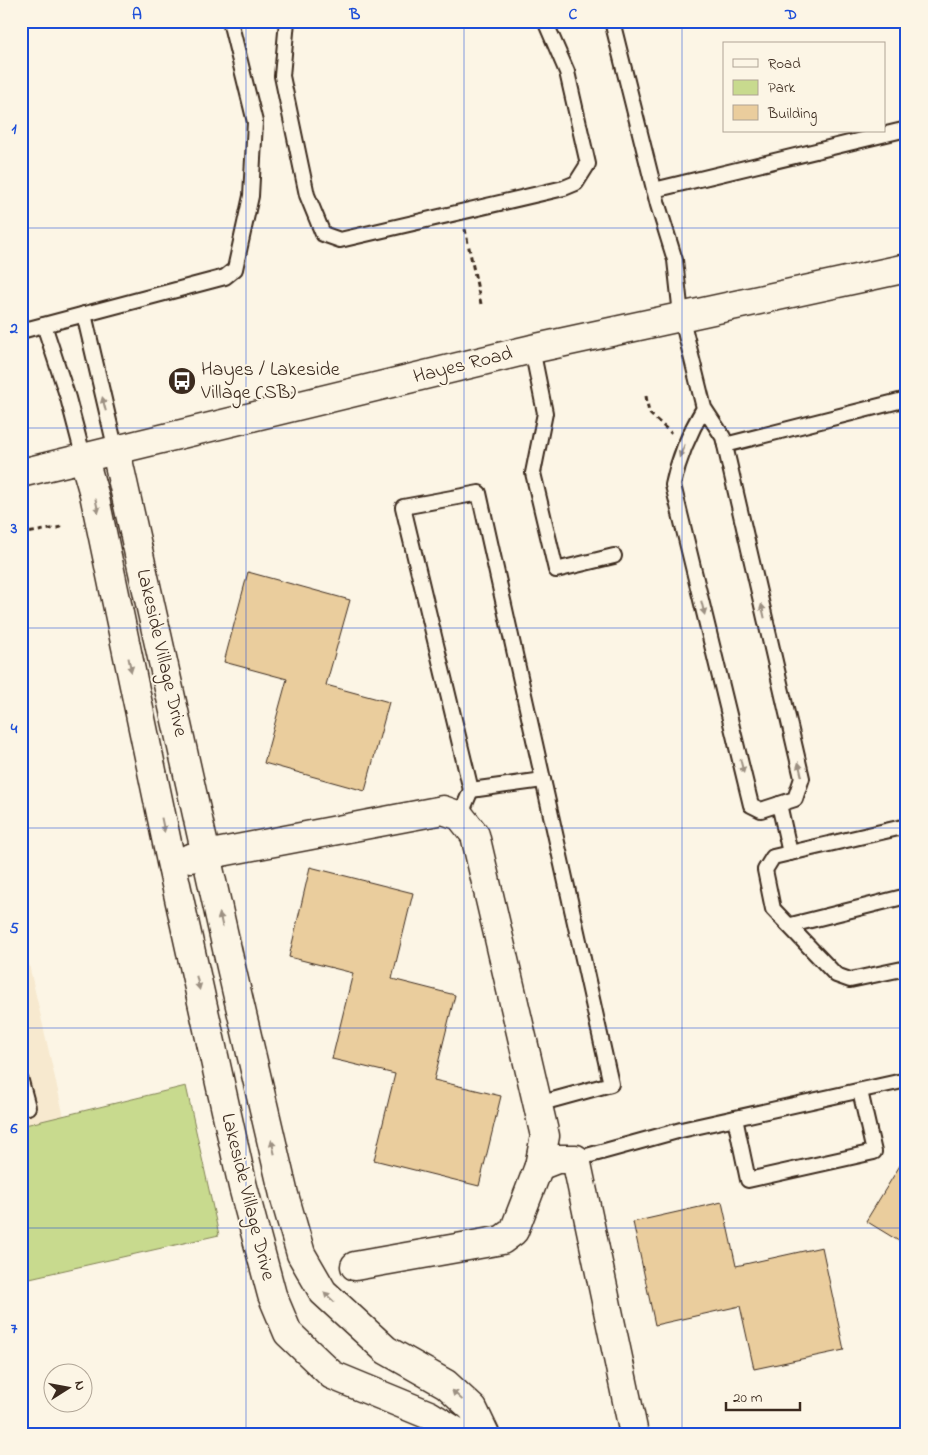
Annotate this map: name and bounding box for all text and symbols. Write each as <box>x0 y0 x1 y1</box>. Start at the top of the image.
text: A <box>132 3 142 27</box>
text: B <box>349 3 361 27</box>
text: C <box>569 3 578 27</box>
text: D <box>784 3 797 27</box>
legend <box>723 42 886 132</box>
text: Road <box>768 53 801 75</box>
text: Park <box>768 77 796 99</box>
text: Building <box>767 103 817 126</box>
text: 1 <box>11 117 17 141</box>
text: 2 <box>9 317 18 341</box>
street label: Hayes Road <box>410 340 516 392</box>
place label: Hayes / Lakeside Village (SB) <box>200 356 340 409</box>
bus stop icon: Hayes / Lakeside Village (SB) <box>167 366 197 396</box>
one-way arrow <box>100 396 108 411</box>
one-way arrow <box>678 444 686 459</box>
one-way arrow <box>93 499 101 514</box>
text: 3 <box>10 517 18 541</box>
street label: Lakeside Village Drive <box>127 566 194 740</box>
one-way arrow <box>699 601 707 616</box>
one-way arrow <box>759 603 767 618</box>
one-way arrow <box>126 658 134 673</box>
text: 4 <box>10 717 18 741</box>
one-way arrow <box>738 759 746 774</box>
one-way arrow <box>796 762 804 777</box>
one-way arrow <box>159 817 167 832</box>
one-way arrow <box>217 913 225 928</box>
text: 5 <box>9 917 19 941</box>
one-way arrow <box>194 976 202 991</box>
street label: Lakeside Village Drive <box>211 1110 282 1284</box>
text: 6 <box>9 1117 18 1141</box>
one-way arrow <box>269 1139 277 1155</box>
one-way arrow <box>323 1291 335 1303</box>
text: 7 <box>11 1317 18 1341</box>
north arrow <box>42 1362 92 1412</box>
text: N <box>68 1379 90 1392</box>
scale bar <box>726 1380 799 1412</box>
text: 20 m <box>733 1387 763 1409</box>
one-way arrow <box>452 1389 464 1401</box>

